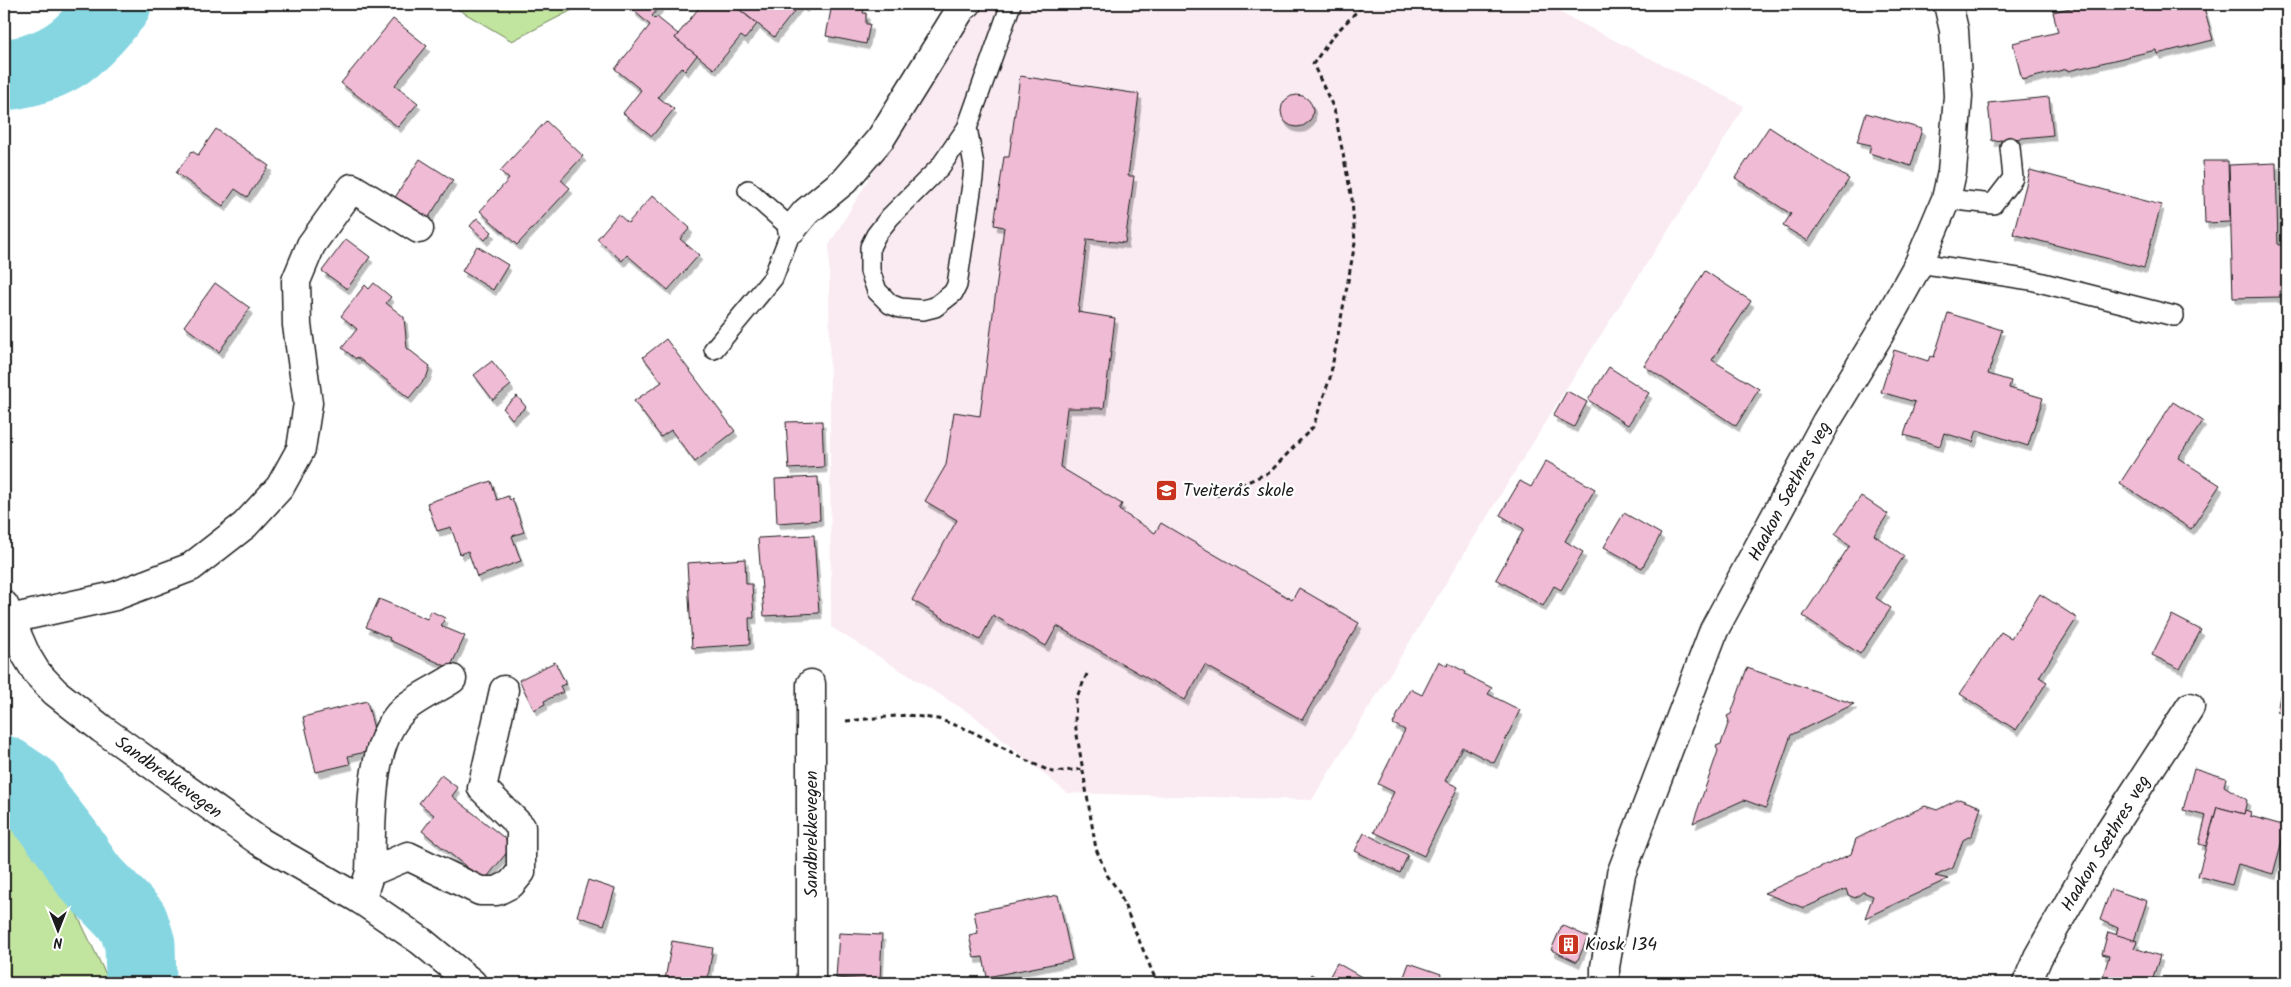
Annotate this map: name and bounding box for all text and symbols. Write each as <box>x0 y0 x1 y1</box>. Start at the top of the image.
street label: Haakon Sæthres veg <box>1741 416 1840 567</box>
place label: Tveiterås skole <box>1183 477 1294 506</box>
school or university icon: Tveiterås skole <box>1155 478 1179 502</box>
street label: Sandbrekkevegen <box>108 729 228 827</box>
street label: Sandbrekkevegen <box>798 770 827 898</box>
street label: Haakon Sæthres veg <box>2054 770 2159 918</box>
north arrow <box>32 904 82 954</box>
text: N <box>53 931 62 953</box>
place label: Kiosk 134 <box>1585 931 1657 960</box>
building icon: Kiosk 134 <box>1557 932 1581 956</box>

